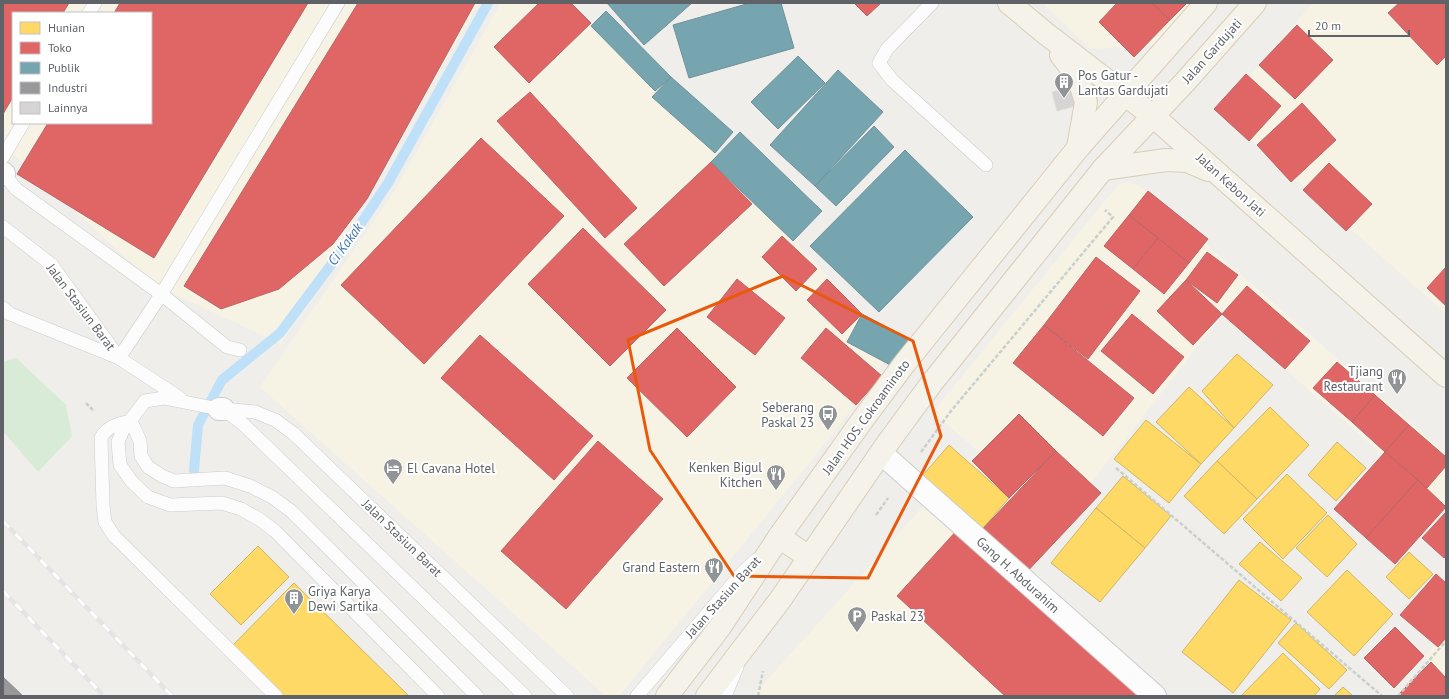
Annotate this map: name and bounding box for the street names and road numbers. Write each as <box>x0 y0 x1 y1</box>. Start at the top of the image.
street label: Jalan Gardujati <box>1178 15 1246 88</box>
street label: Jalan Kebon Jati <box>1192 149 1269 221</box>
street label: Jalan Stasiun Barat <box>42 259 120 354</box>
street label: Jalan HOS. Cokroaminoto <box>818 356 914 479</box>
street label: Jalan Stasiun Barat <box>358 495 446 581</box>
street label: Gang H. Abdurahim <box>973 533 1063 617</box>
street label: Jalan Stasiun Barat <box>681 552 765 642</box>

